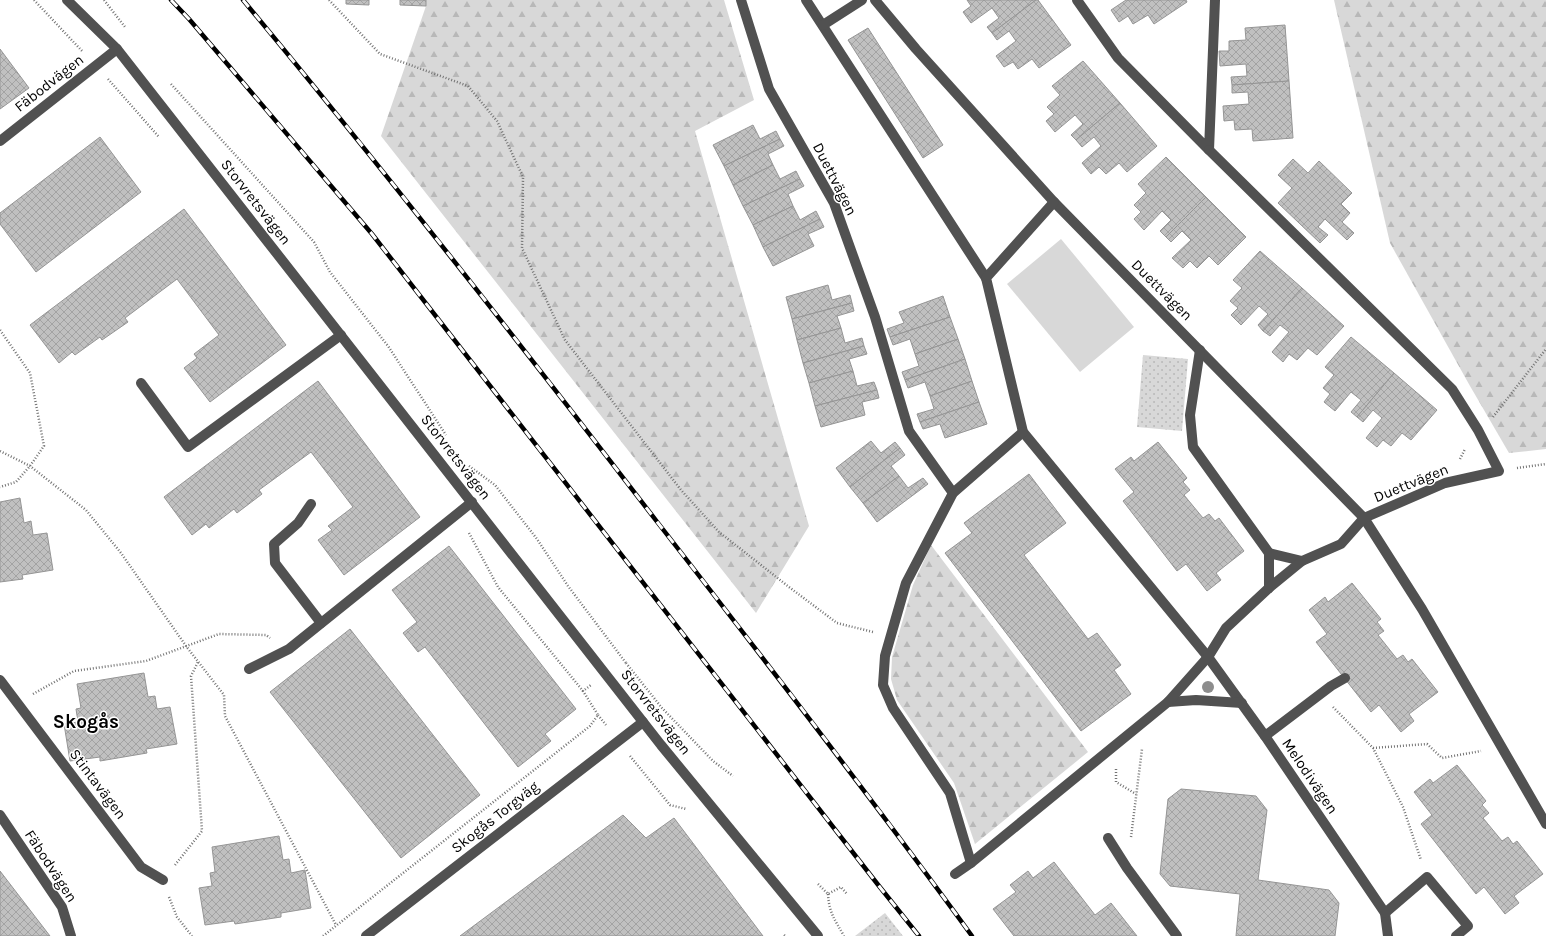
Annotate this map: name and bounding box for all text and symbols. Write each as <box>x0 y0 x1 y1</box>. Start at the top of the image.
street label: Fäbodvägen <box>11 50 87 116</box>
street label: Duettvägen <box>809 140 861 218</box>
street label: Storvretsvägen <box>217 156 295 248</box>
street label: Duettvägen <box>1128 256 1196 324</box>
street label: Storvretsvägen <box>417 411 495 503</box>
street label: Duettvägen <box>1371 460 1451 506</box>
street label: Storvretsvägen <box>617 666 695 758</box>
district label: Skogås <box>53 711 119 733</box>
street label: Melodivägen <box>1278 735 1342 817</box>
street label: Stintavägen <box>66 745 130 823</box>
street label: Skogås Torgväg <box>448 777 543 857</box>
street label: Fäbodvägen <box>21 826 81 906</box>

